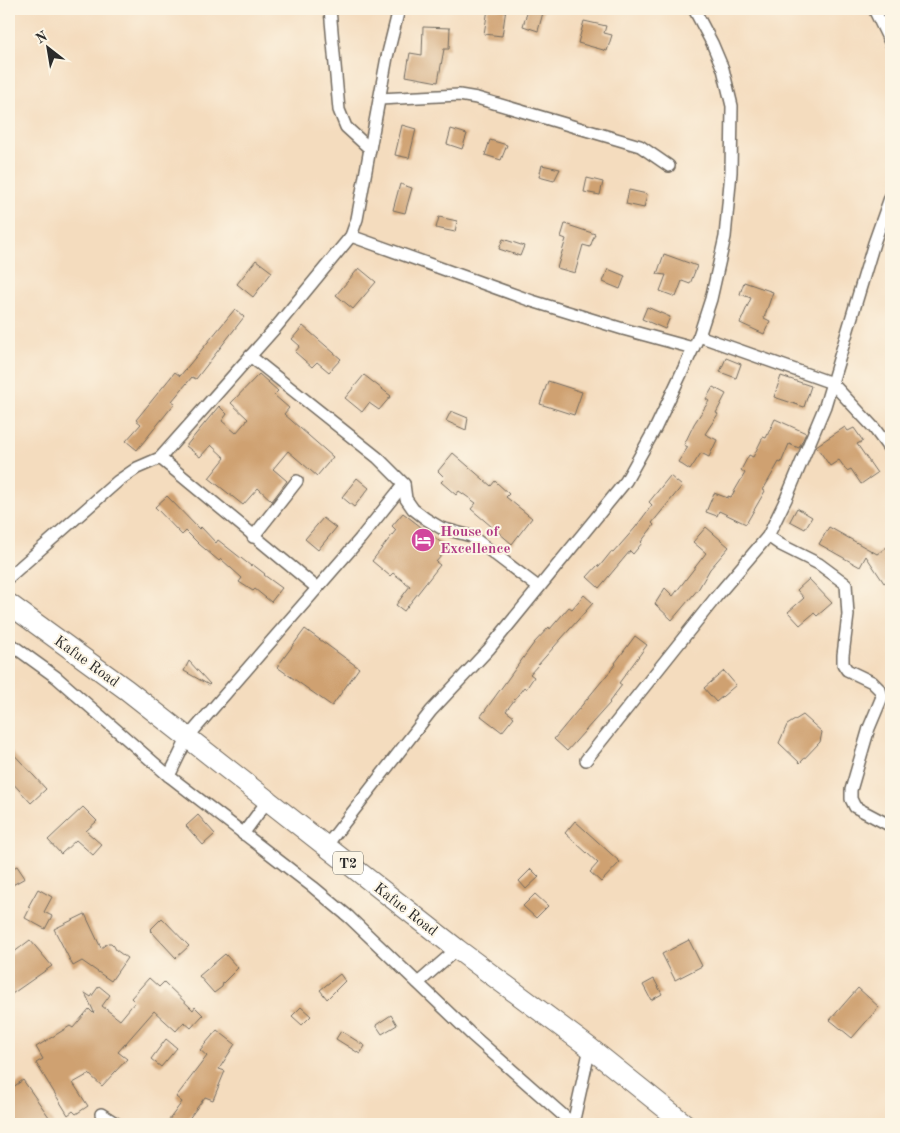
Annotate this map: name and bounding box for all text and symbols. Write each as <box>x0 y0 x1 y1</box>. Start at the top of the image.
north arrow <box>22 22 72 72</box>
text: N <box>34 29 50 46</box>
place label: House of Excellence <box>440 525 511 557</box>
hotel icon: House of Excellence <box>410 527 436 553</box>
street label: Kafue Road <box>51 634 121 691</box>
road number: T2 <box>333 851 363 874</box>
street label: Kafue Road <box>370 881 440 940</box>

